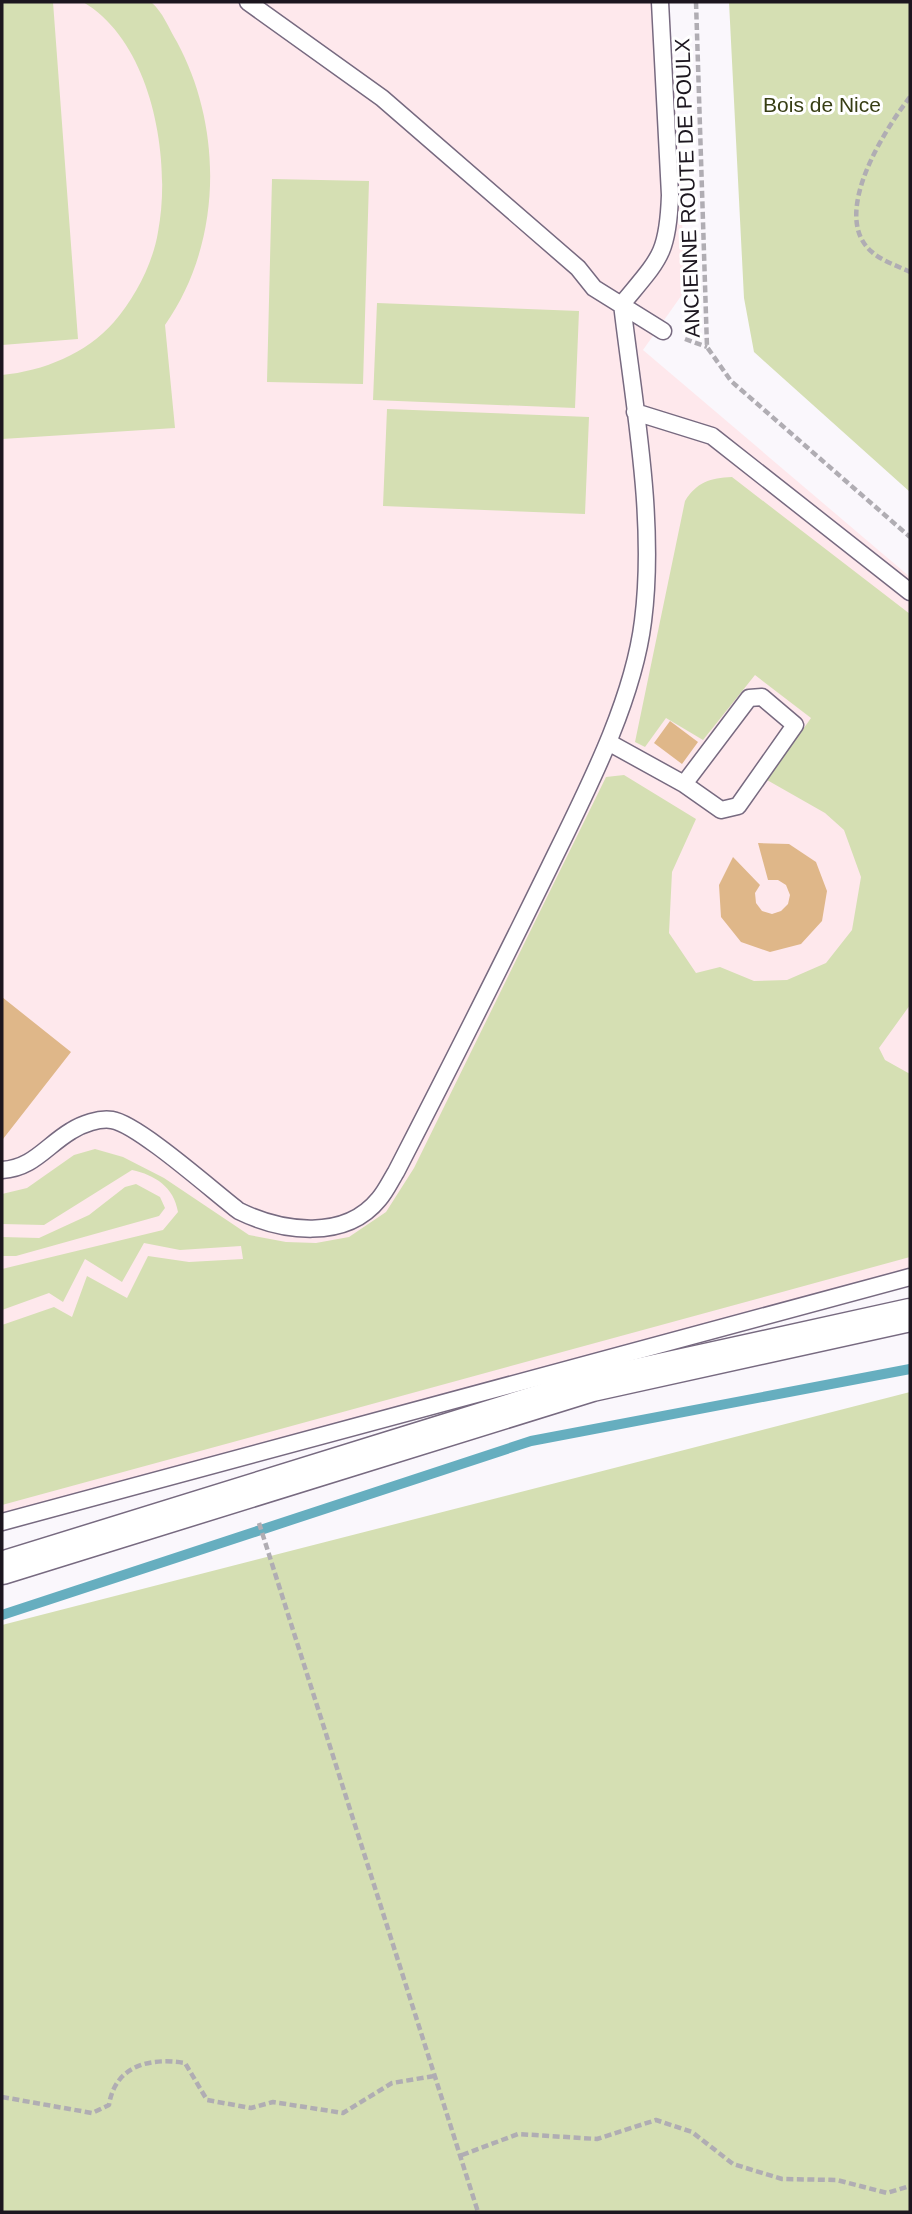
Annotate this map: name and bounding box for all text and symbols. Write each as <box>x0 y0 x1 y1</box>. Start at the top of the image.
street label: ANCIENNE ROUTE DE POULX <box>670 38 704 338</box>
park label: Bois de Nice <box>763 93 881 116</box>

